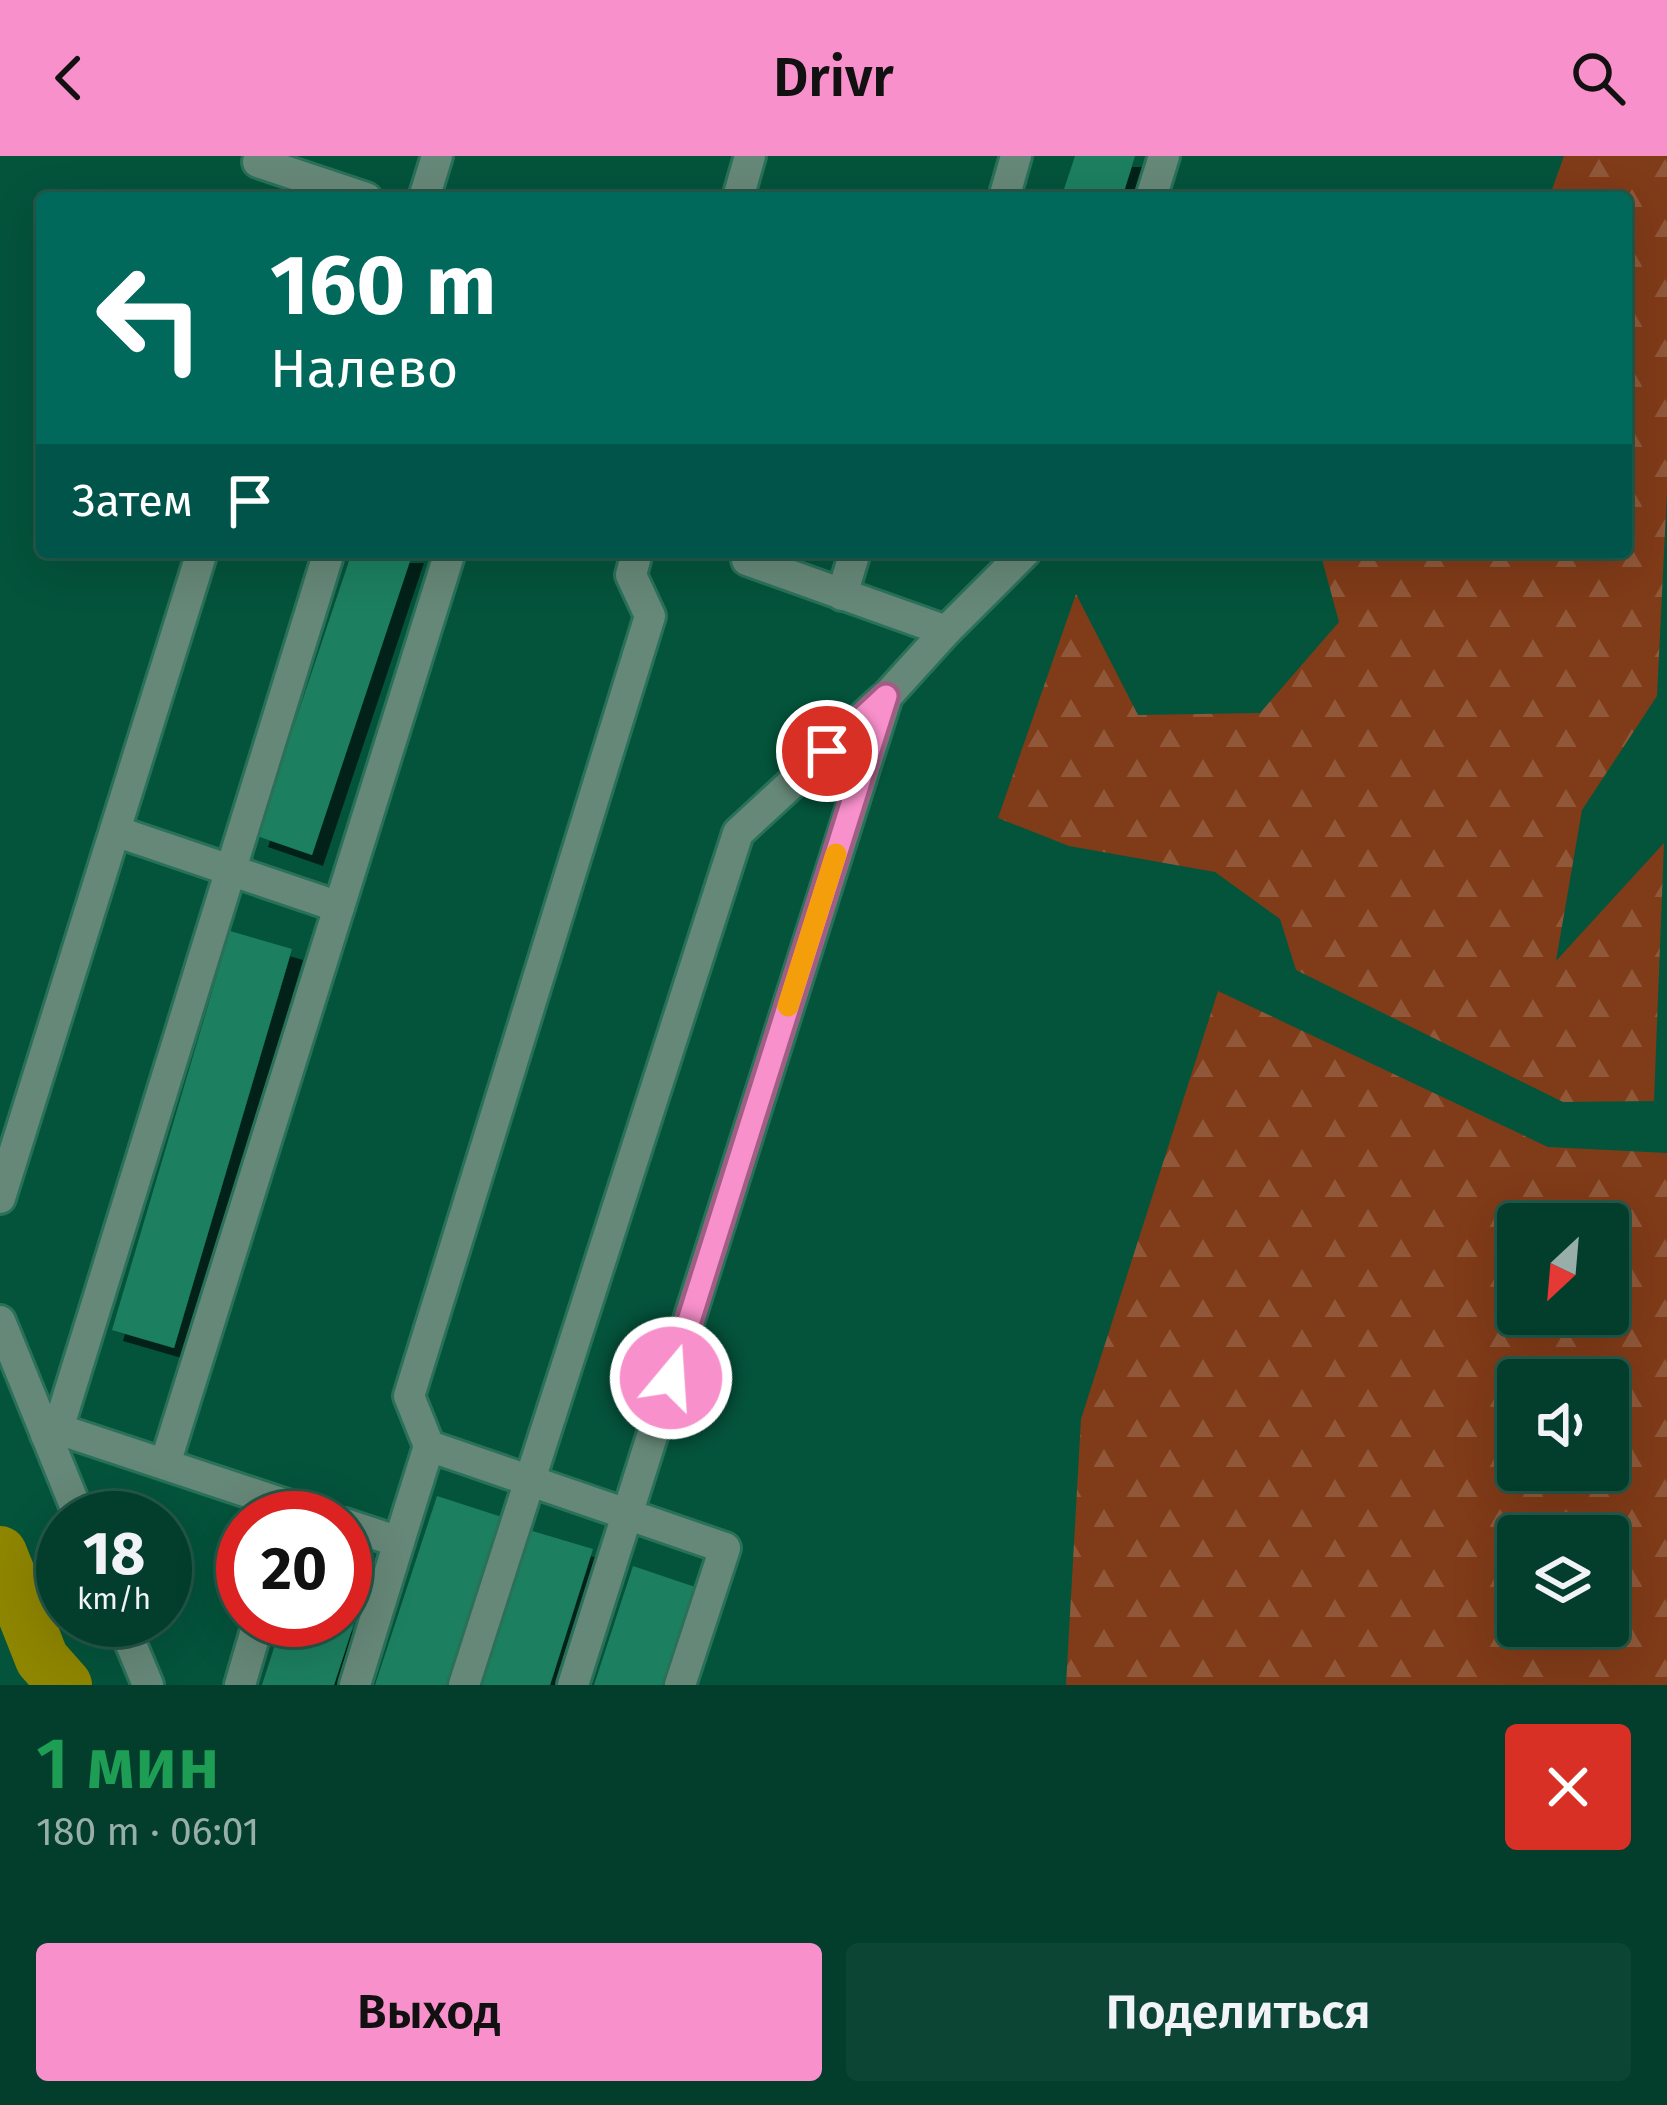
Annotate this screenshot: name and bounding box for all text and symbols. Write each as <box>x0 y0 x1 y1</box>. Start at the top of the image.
icon: back <box>36 45 102 111</box>
icon: search <box>1565 45 1631 111</box>
text: Drivr <box>773 46 894 110</box>
text: 160 m <box>270 235 496 336</box>
icon: left <box>72 240 228 396</box>
text: Налево <box>270 337 458 401</box>
icon: arrive <box>217 468 283 534</box>
text: Затем <box>72 474 193 528</box>
pin <box>776 700 878 802</box>
icon: arrive <box>794 718 860 784</box>
north arrow <box>1497 1203 1629 1335</box>
map controls <box>1497 1203 1629 1647</box>
position arrow <box>608 1315 734 1441</box>
button: sound <box>1497 1359 1629 1491</box>
speed limit sign: 20 <box>216 1491 372 1647</box>
button: layers <box>1497 1515 1629 1647</box>
text: 18 <box>83 1518 145 1590</box>
text: km/h <box>77 1581 151 1617</box>
text: 1 мин <box>36 1721 220 1807</box>
button: close <box>1505 1724 1631 1850</box>
text: 180 m · 06:01 <box>36 1809 260 1855</box>
button: Выход <box>36 1943 822 2081</box>
button: Поделиться <box>846 1943 1631 2081</box>

